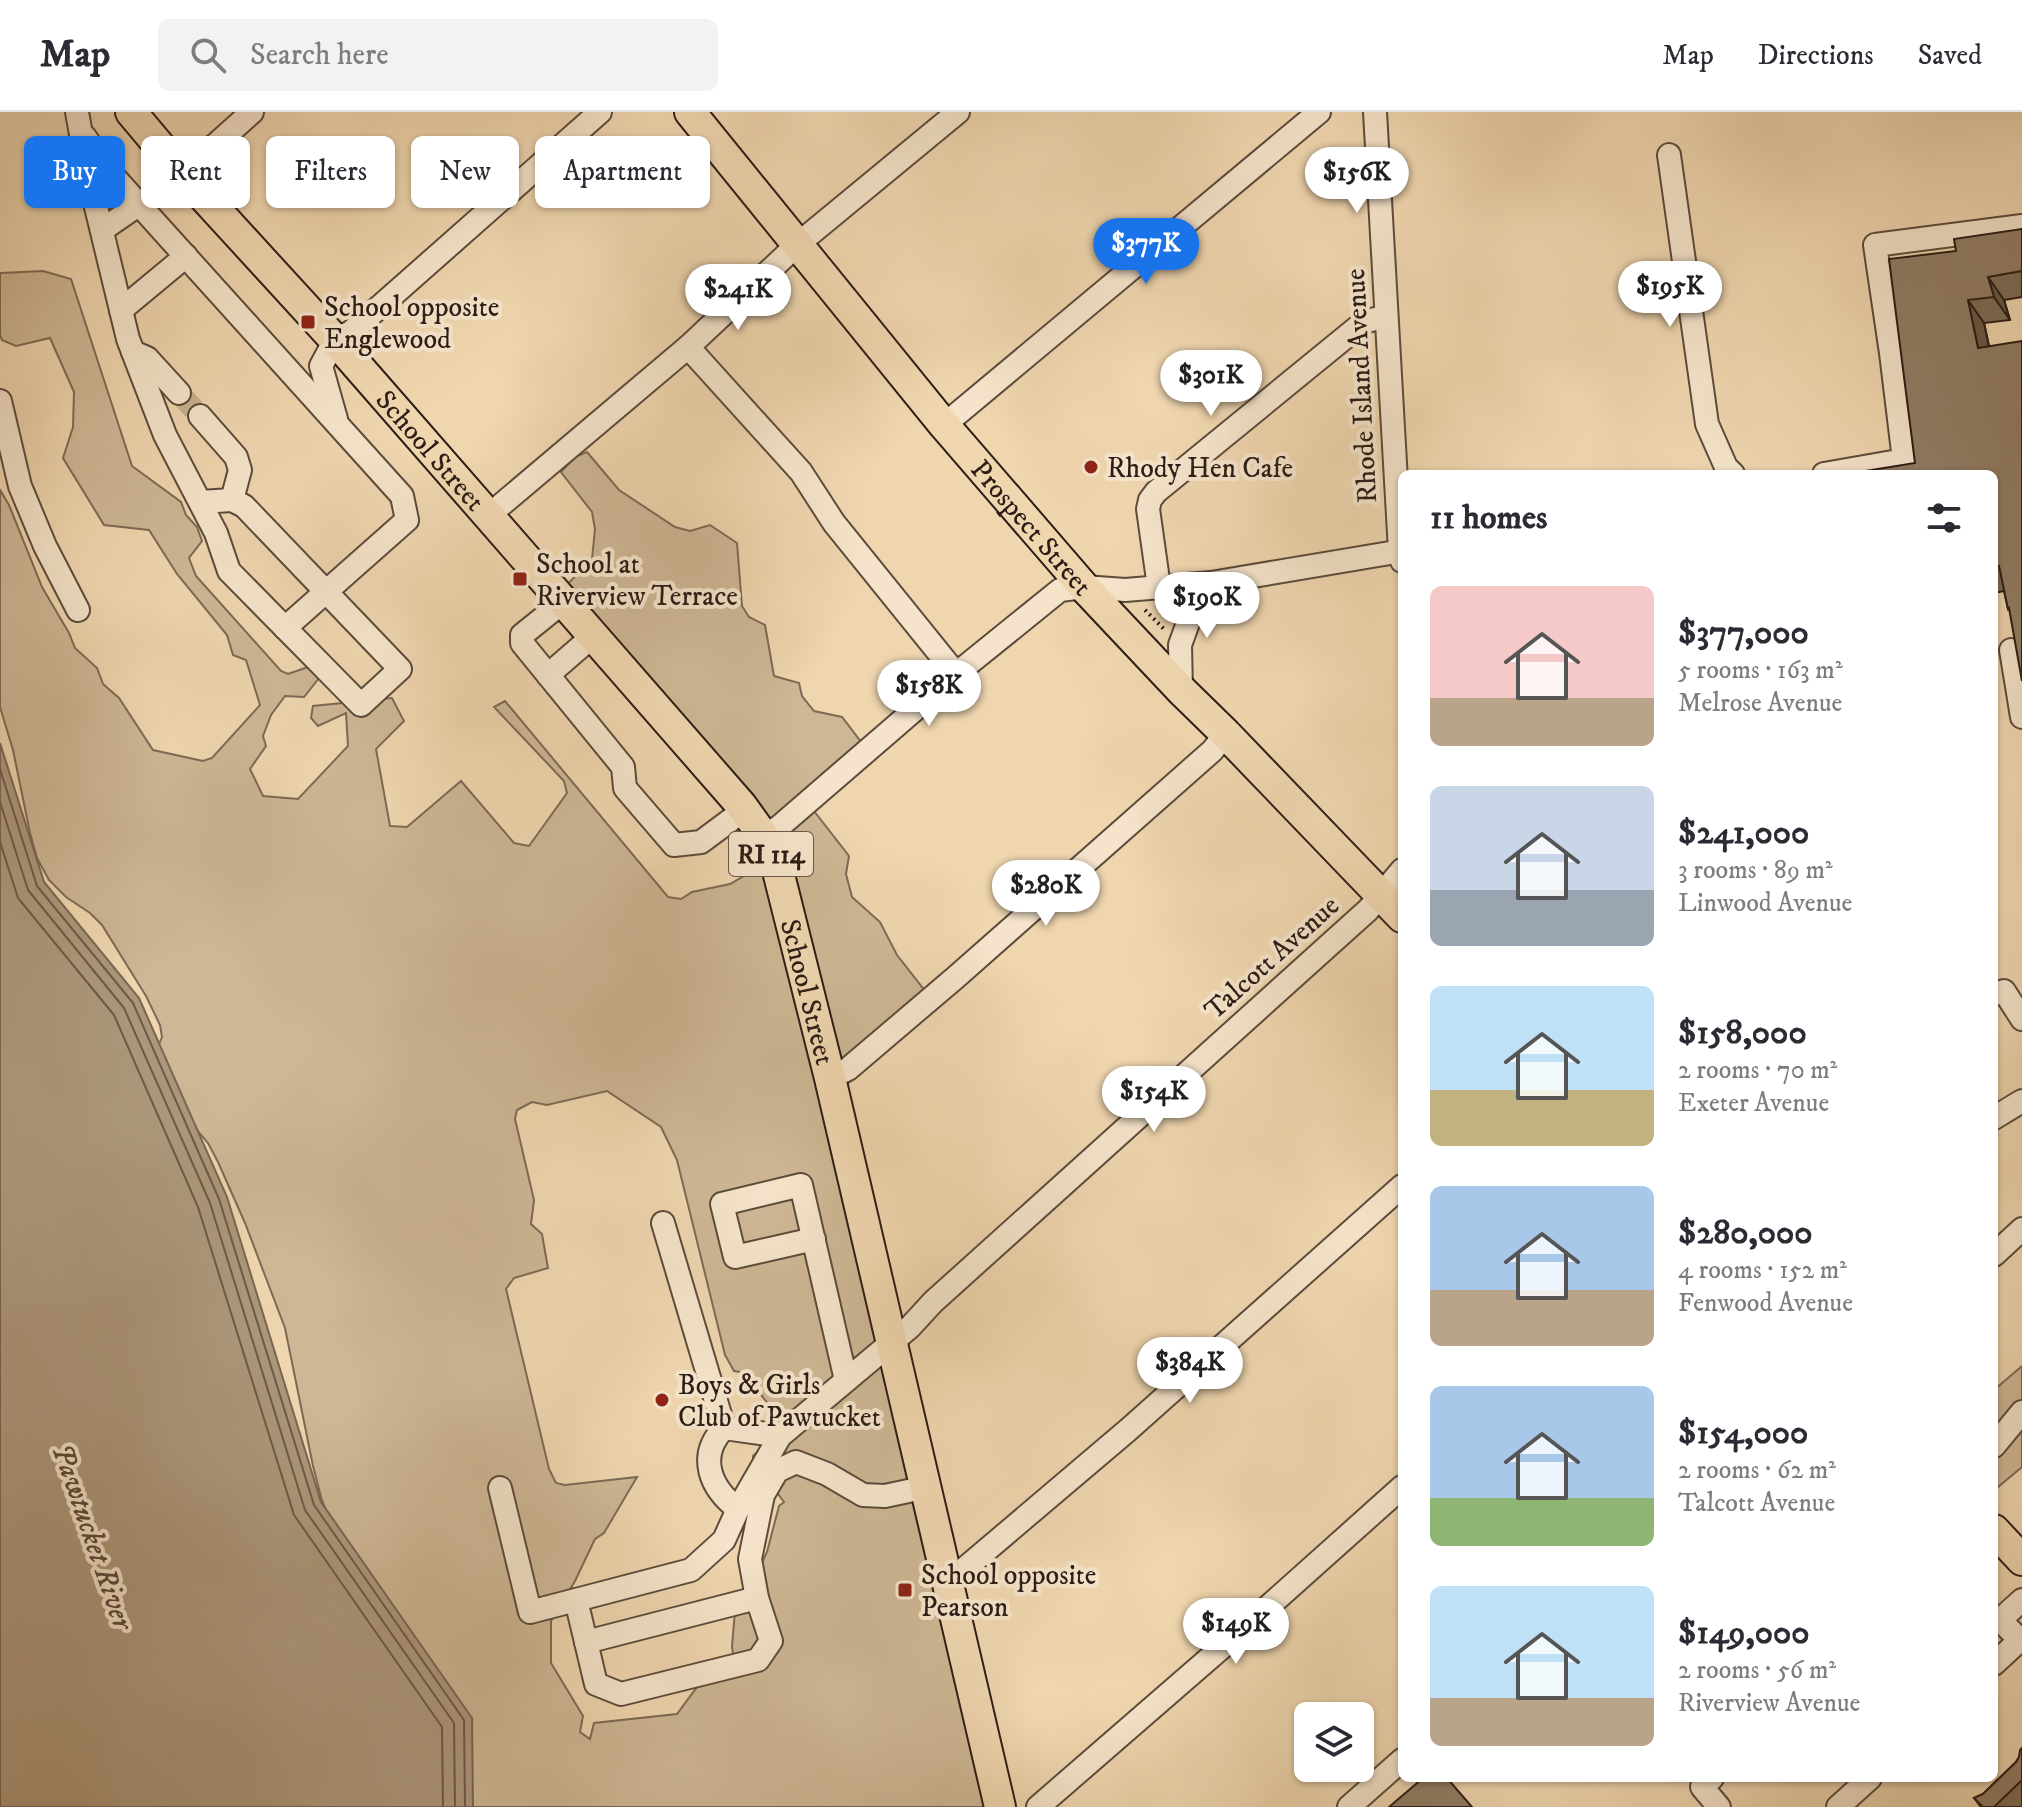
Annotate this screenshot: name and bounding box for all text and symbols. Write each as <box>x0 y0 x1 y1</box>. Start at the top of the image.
search box <box>158 19 718 91</box>
text: Map <box>40 31 110 79</box>
icon: search <box>186 33 230 77</box>
text: Search here <box>250 37 389 74</box>
text: Map <box>1662 38 1714 73</box>
text: Directions <box>1758 38 1874 73</box>
text: Saved <box>1918 38 1982 73</box>
chip: Buy <box>24 136 125 208</box>
chip: Rent <box>141 136 250 208</box>
chip: Filters <box>266 136 395 208</box>
chip: New <box>411 136 519 208</box>
chip: Apartment <box>535 136 710 208</box>
pin: $156K <box>1301 147 1413 215</box>
text: $156K <box>1323 156 1391 189</box>
pin: $377K <box>1090 218 1202 286</box>
text: $377K <box>1111 227 1181 260</box>
pin: $195K <box>1614 261 1726 329</box>
pin: $241K <box>682 264 794 332</box>
street label: Rhode Island Avenue <box>1338 268 1385 504</box>
text: $195K <box>1636 270 1704 303</box>
text: $241K <box>703 273 773 306</box>
place label: School opposite Englewood <box>324 290 499 357</box>
marker: School opposite Englewood <box>299 313 317 331</box>
pin: $301K <box>1155 350 1267 418</box>
text: $301K <box>1178 359 1244 392</box>
street label: School Street <box>368 383 492 519</box>
place label: Rhody Hen Cafe <box>1107 451 1293 486</box>
street label: Prospect Street <box>963 453 1099 604</box>
marker: Rhody Hen Cafe <box>1082 458 1100 476</box>
icon: filters <box>1922 496 1966 540</box>
text: 11 homes <box>1430 497 1547 539</box>
place label: School at Riverview Terrace <box>536 547 738 614</box>
marker: School at Riverview Terrace <box>511 570 529 588</box>
pin: $190K <box>1151 572 1263 640</box>
text: $190K <box>1173 581 1241 614</box>
text: $377,000 <box>1678 612 1809 654</box>
icon: home <box>1494 618 1590 714</box>
text: 5 rooms · 163 m² <box>1678 654 1843 687</box>
pin: $158K <box>873 660 985 728</box>
text: $158K <box>895 669 963 702</box>
text: Melrose Avenue <box>1678 687 1842 720</box>
text: $241,000 <box>1678 812 1809 854</box>
icon: home <box>1494 818 1590 914</box>
road number: RI 114 <box>729 832 813 876</box>
text: 3 rooms · 89 m² <box>1678 854 1833 887</box>
pin: $280K <box>990 860 1102 928</box>
text: $280K <box>1010 869 1082 902</box>
text: Linwood Avenue <box>1678 887 1852 920</box>
street label: Talcott Avenue <box>1197 888 1347 1028</box>
street label: School Street <box>772 916 842 1069</box>
text: $158,000 <box>1678 1012 1807 1054</box>
icon: home <box>1494 1018 1590 1114</box>
text: 2 rooms · 70 m² <box>1678 1054 1837 1087</box>
pin: $154K <box>1098 1066 1210 1134</box>
text: $154K <box>1120 1075 1188 1108</box>
text: Exeter Avenue <box>1678 1087 1829 1120</box>
text: $280,000 <box>1678 1212 1813 1254</box>
icon: home <box>1494 1218 1590 1314</box>
text: 4 rooms · 152 m² <box>1678 1254 1847 1287</box>
text: Fenwood Avenue <box>1678 1287 1853 1320</box>
pin: $384K <box>1134 1337 1246 1405</box>
text: $384K <box>1155 1346 1225 1379</box>
place label: Boys & Girls Club of Pawtucket <box>678 1368 881 1435</box>
marker: Boys & Girls Club of Pawtucket <box>653 1391 671 1409</box>
text: $154,000 <box>1678 1412 1808 1454</box>
icon: home <box>1494 1418 1590 1514</box>
water label: Pawtucket River <box>42 1439 141 1636</box>
text: 2 rooms · 62 m² <box>1678 1454 1836 1487</box>
text: Talcott Avenue <box>1678 1487 1835 1520</box>
place label: School opposite Pearson <box>921 1558 1096 1625</box>
marker: School opposite Pearson <box>896 1581 914 1599</box>
pin: $149K <box>1180 1598 1292 1666</box>
text: $149K <box>1201 1607 1271 1640</box>
text: $149,000 <box>1678 1612 1810 1654</box>
icon: home <box>1494 1618 1590 1714</box>
text: 2 rooms · 56 m² <box>1678 1654 1836 1687</box>
text: Riverview Avenue <box>1678 1687 1860 1720</box>
map controls <box>1294 1702 1374 1782</box>
button: layers <box>1294 1702 1374 1782</box>

